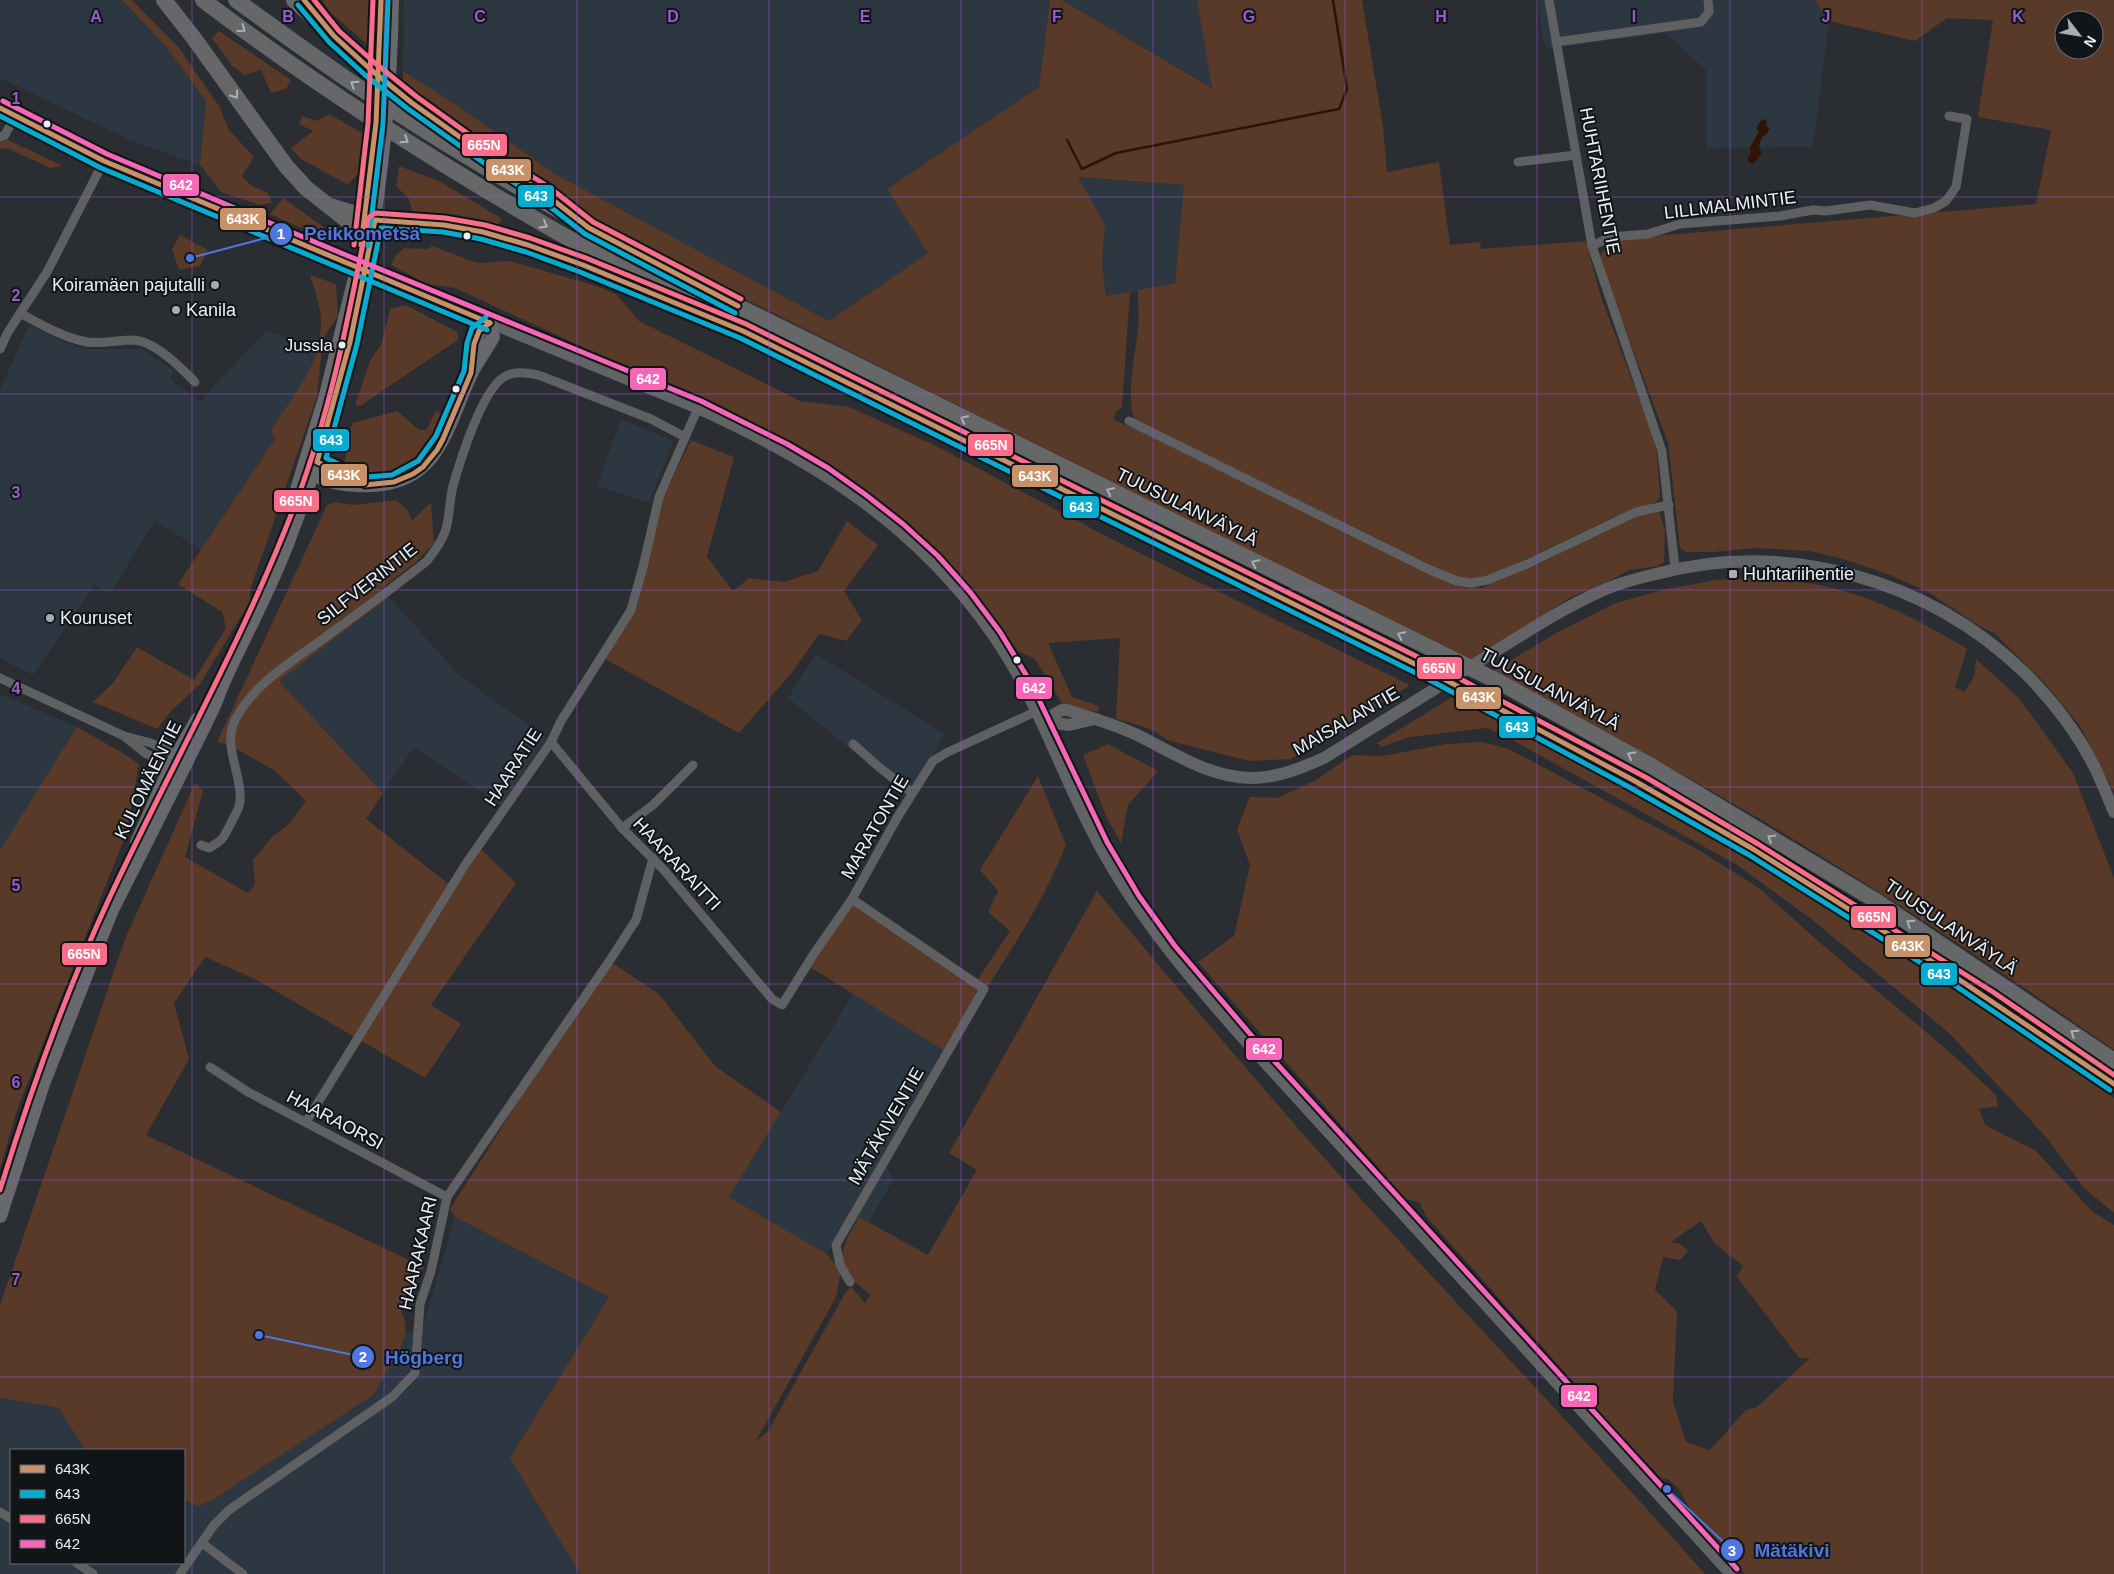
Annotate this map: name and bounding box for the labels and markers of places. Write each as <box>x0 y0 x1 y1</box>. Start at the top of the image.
unlabelled marker <box>42 119 52 129</box>
callout: Peikkometsä <box>269 217 430 251</box>
unlabelled marker <box>462 231 472 241</box>
place label: Koiramäen pajutalli <box>52 275 205 295</box>
marker: Koiramäen pajutalli <box>209 279 221 291</box>
place label: Kanila <box>186 300 237 320</box>
marker: Kanila <box>170 304 182 316</box>
place label: Jussla <box>285 336 334 355</box>
marker: Jussla <box>337 340 347 350</box>
unlabelled marker <box>451 384 461 394</box>
place label: Huhtariihentie <box>1743 564 1854 584</box>
marker: Huhtariihentie <box>1727 568 1739 580</box>
place label: Kouruset <box>60 608 132 628</box>
marker: Kouruset <box>44 612 56 624</box>
unlabelled marker <box>1012 655 1022 665</box>
callout: Högberg <box>350 1340 473 1374</box>
callout: Mätäkivi <box>1720 1533 1840 1567</box>

